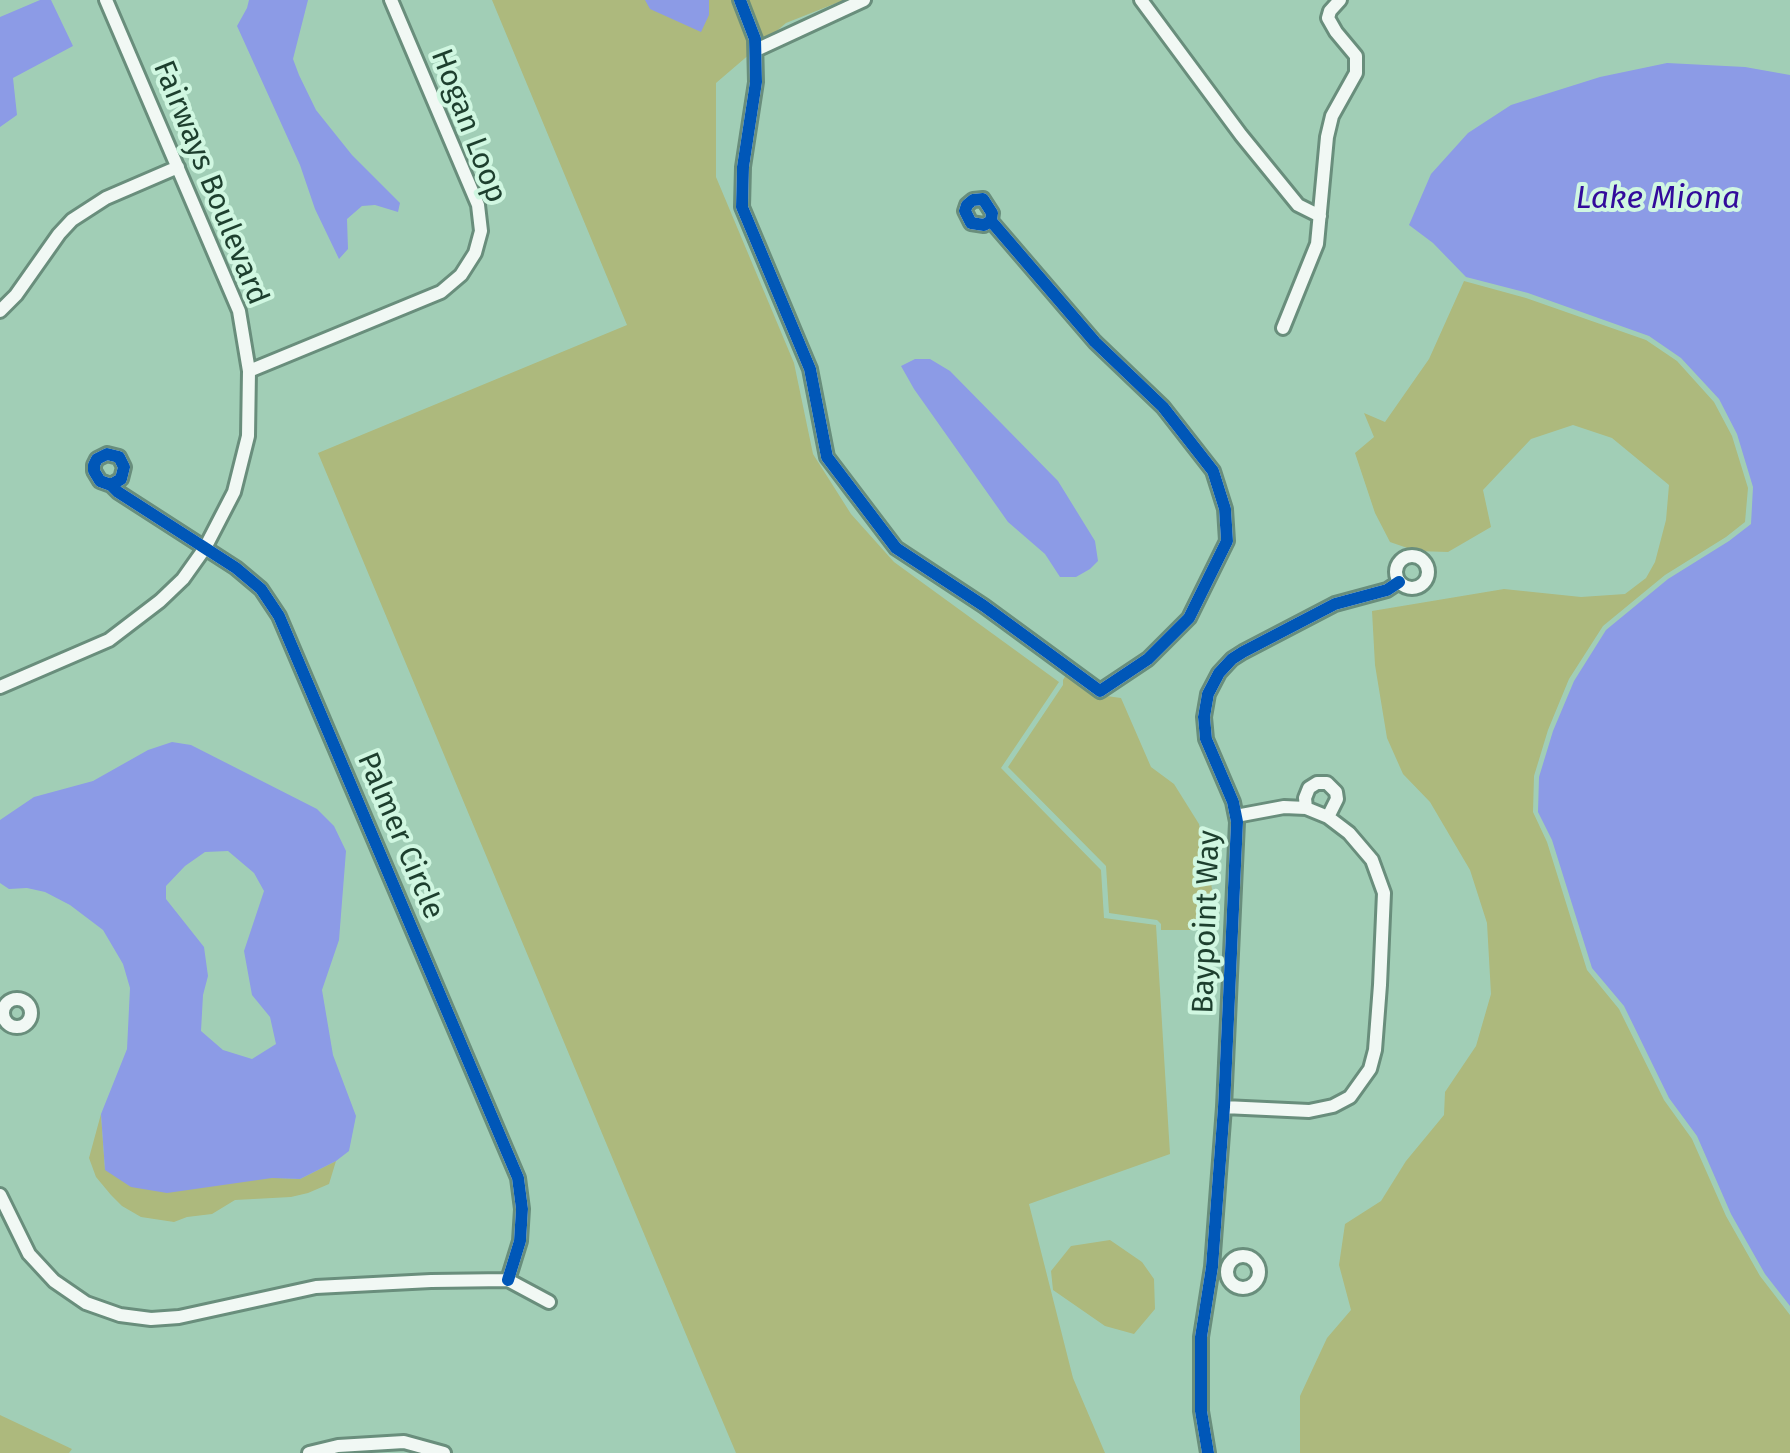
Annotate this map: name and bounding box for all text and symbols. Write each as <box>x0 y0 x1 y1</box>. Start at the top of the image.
street label: Hogan Loop <box>422 44 514 208</box>
street label: Fairways Boulevard <box>145 56 275 310</box>
water label: Lake Miona <box>1576 180 1740 218</box>
street label: Palmer Circle <box>349 747 451 925</box>
street label: Baypoint Way <box>1186 830 1228 1014</box>

